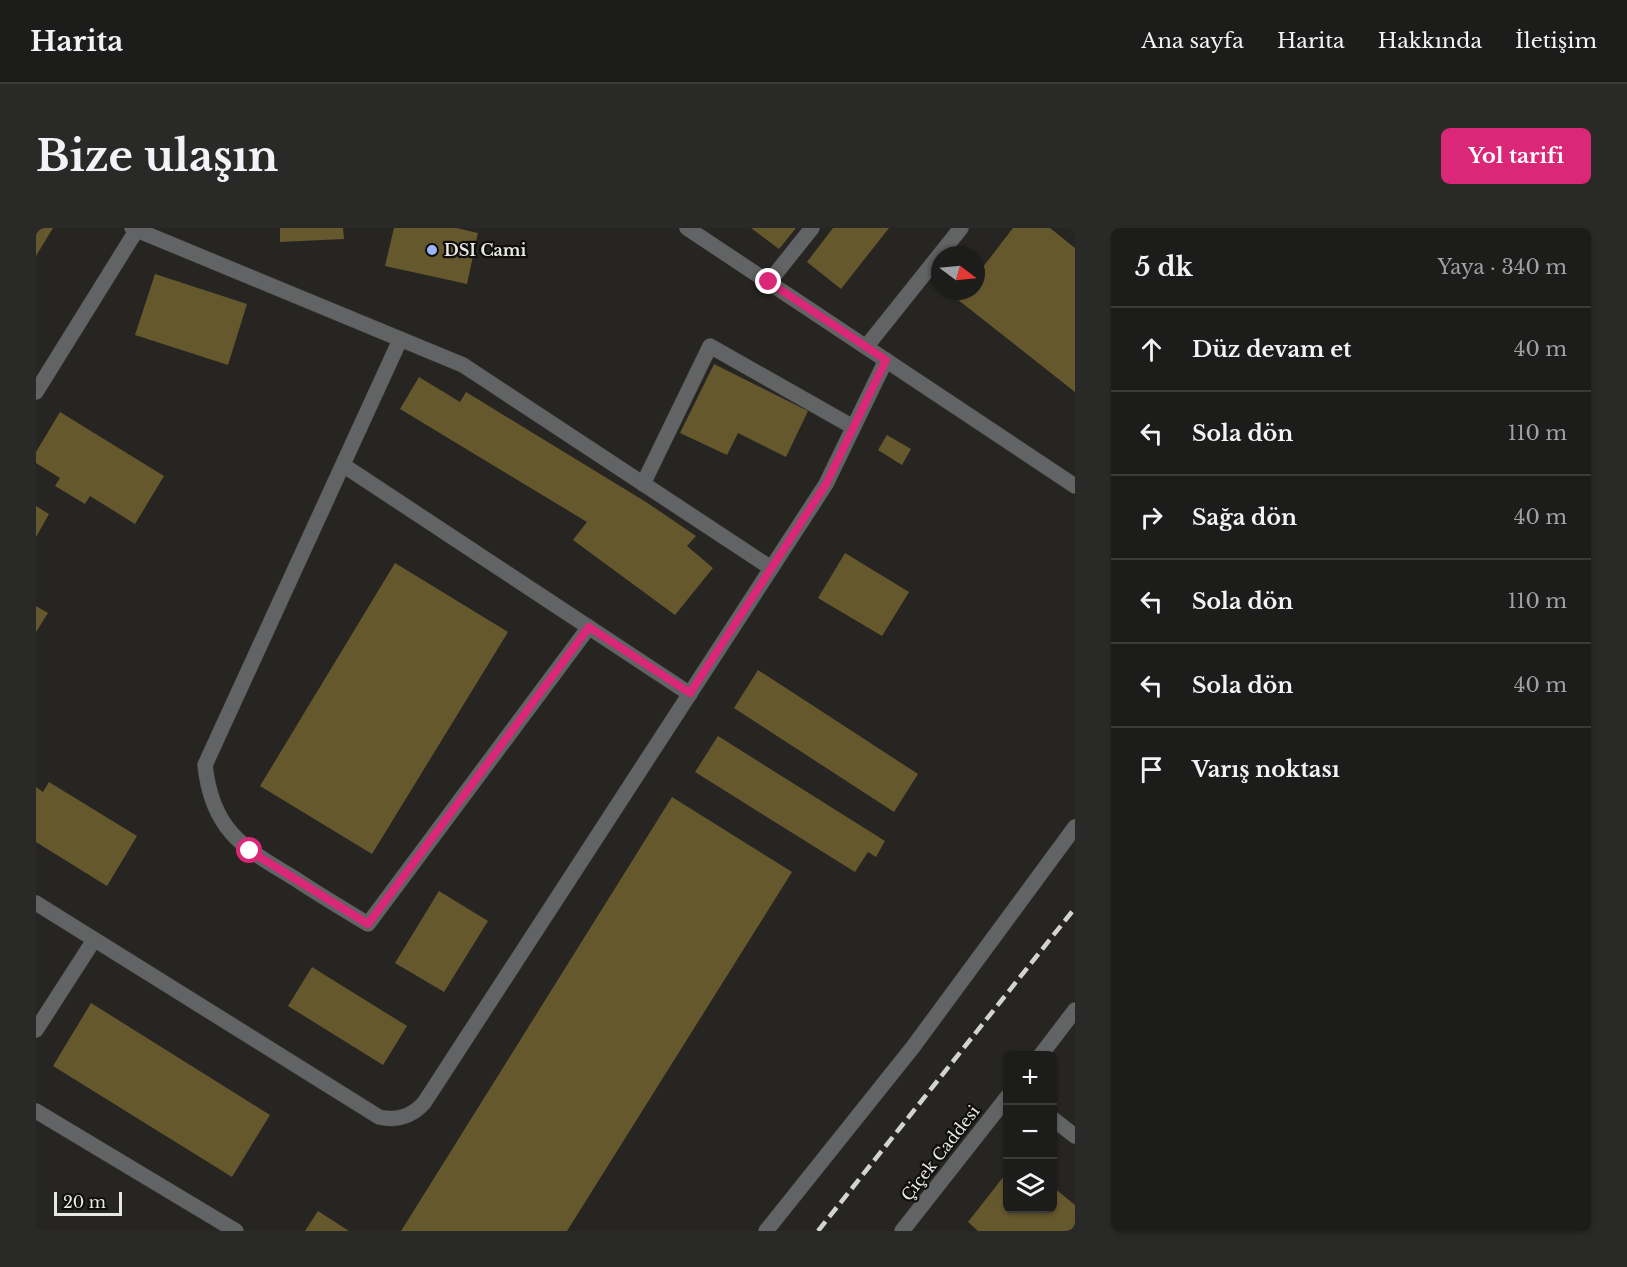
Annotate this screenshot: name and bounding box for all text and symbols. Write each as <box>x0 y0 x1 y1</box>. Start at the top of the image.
text: Harita <box>30 24 123 59</box>
text: Ana sayfa <box>1141 28 1244 54</box>
text: Harita <box>1277 28 1345 54</box>
text: Hakkında <box>1378 28 1482 54</box>
text: İletişim <box>1515 28 1597 54</box>
button: Yol tarifi <box>1441 128 1591 184</box>
text: Bize ulaşın <box>36 130 278 182</box>
place label: DSI Cami <box>444 240 526 260</box>
marker: DSI Cami <box>425 243 439 257</box>
north arrow <box>931 246 985 300</box>
text: 5 dk <box>1135 251 1193 283</box>
text: Yaya · 340 m <box>1438 255 1567 279</box>
route end <box>755 268 781 294</box>
icon: ahead <box>1135 333 1168 366</box>
text: Düz devam et <box>1192 336 1352 363</box>
text: 40 m <box>1514 337 1567 361</box>
icon: left <box>1135 417 1168 450</box>
text: Sola dön <box>1192 420 1293 447</box>
text: 110 m <box>1508 421 1567 445</box>
icon: right <box>1135 501 1168 534</box>
text: Sağa dön <box>1192 504 1297 531</box>
text: 40 m <box>1514 505 1567 529</box>
icon: left <box>1135 585 1168 618</box>
text: Sola dön <box>1192 588 1293 615</box>
text: 110 m <box>1508 589 1567 613</box>
icon: left <box>1135 669 1168 702</box>
text: Sola dön <box>1192 672 1293 699</box>
text: 40 m <box>1514 673 1567 697</box>
icon: arrive <box>1135 753 1168 786</box>
text: Varış noktası <box>1192 756 1340 783</box>
route start <box>236 837 262 863</box>
map controls <box>1003 1051 1057 1213</box>
button: + <box>1003 1051 1057 1105</box>
street label: Çiçek Caddesi <box>897 1101 984 1205</box>
button: − <box>1003 1105 1057 1159</box>
button: layers <box>1003 1159 1057 1213</box>
scale bar <box>54 1189 122 1216</box>
text: 20 m <box>63 1192 106 1212</box>

